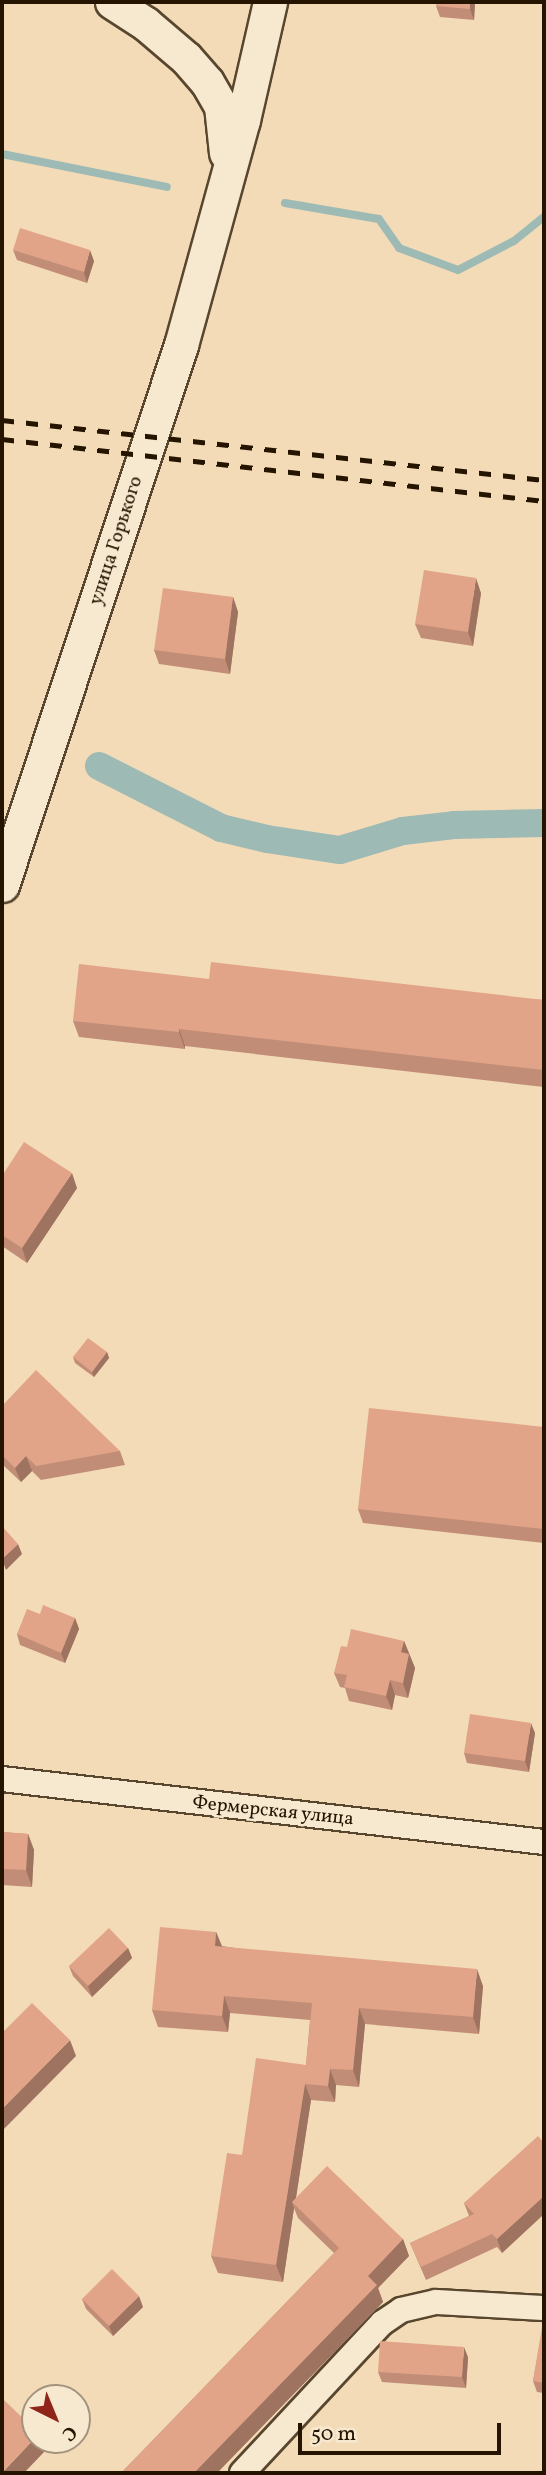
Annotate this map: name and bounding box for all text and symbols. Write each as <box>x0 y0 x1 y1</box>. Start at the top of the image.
street label: улица Горького <box>85 474 149 608</box>
street label: Фермерская улица <box>191 1792 355 1832</box>
north arrow <box>21 2384 91 2454</box>
scale bar <box>301 2408 504 2452</box>
text: С <box>56 2419 82 2447</box>
text: 50 m <box>311 2420 356 2449</box>

